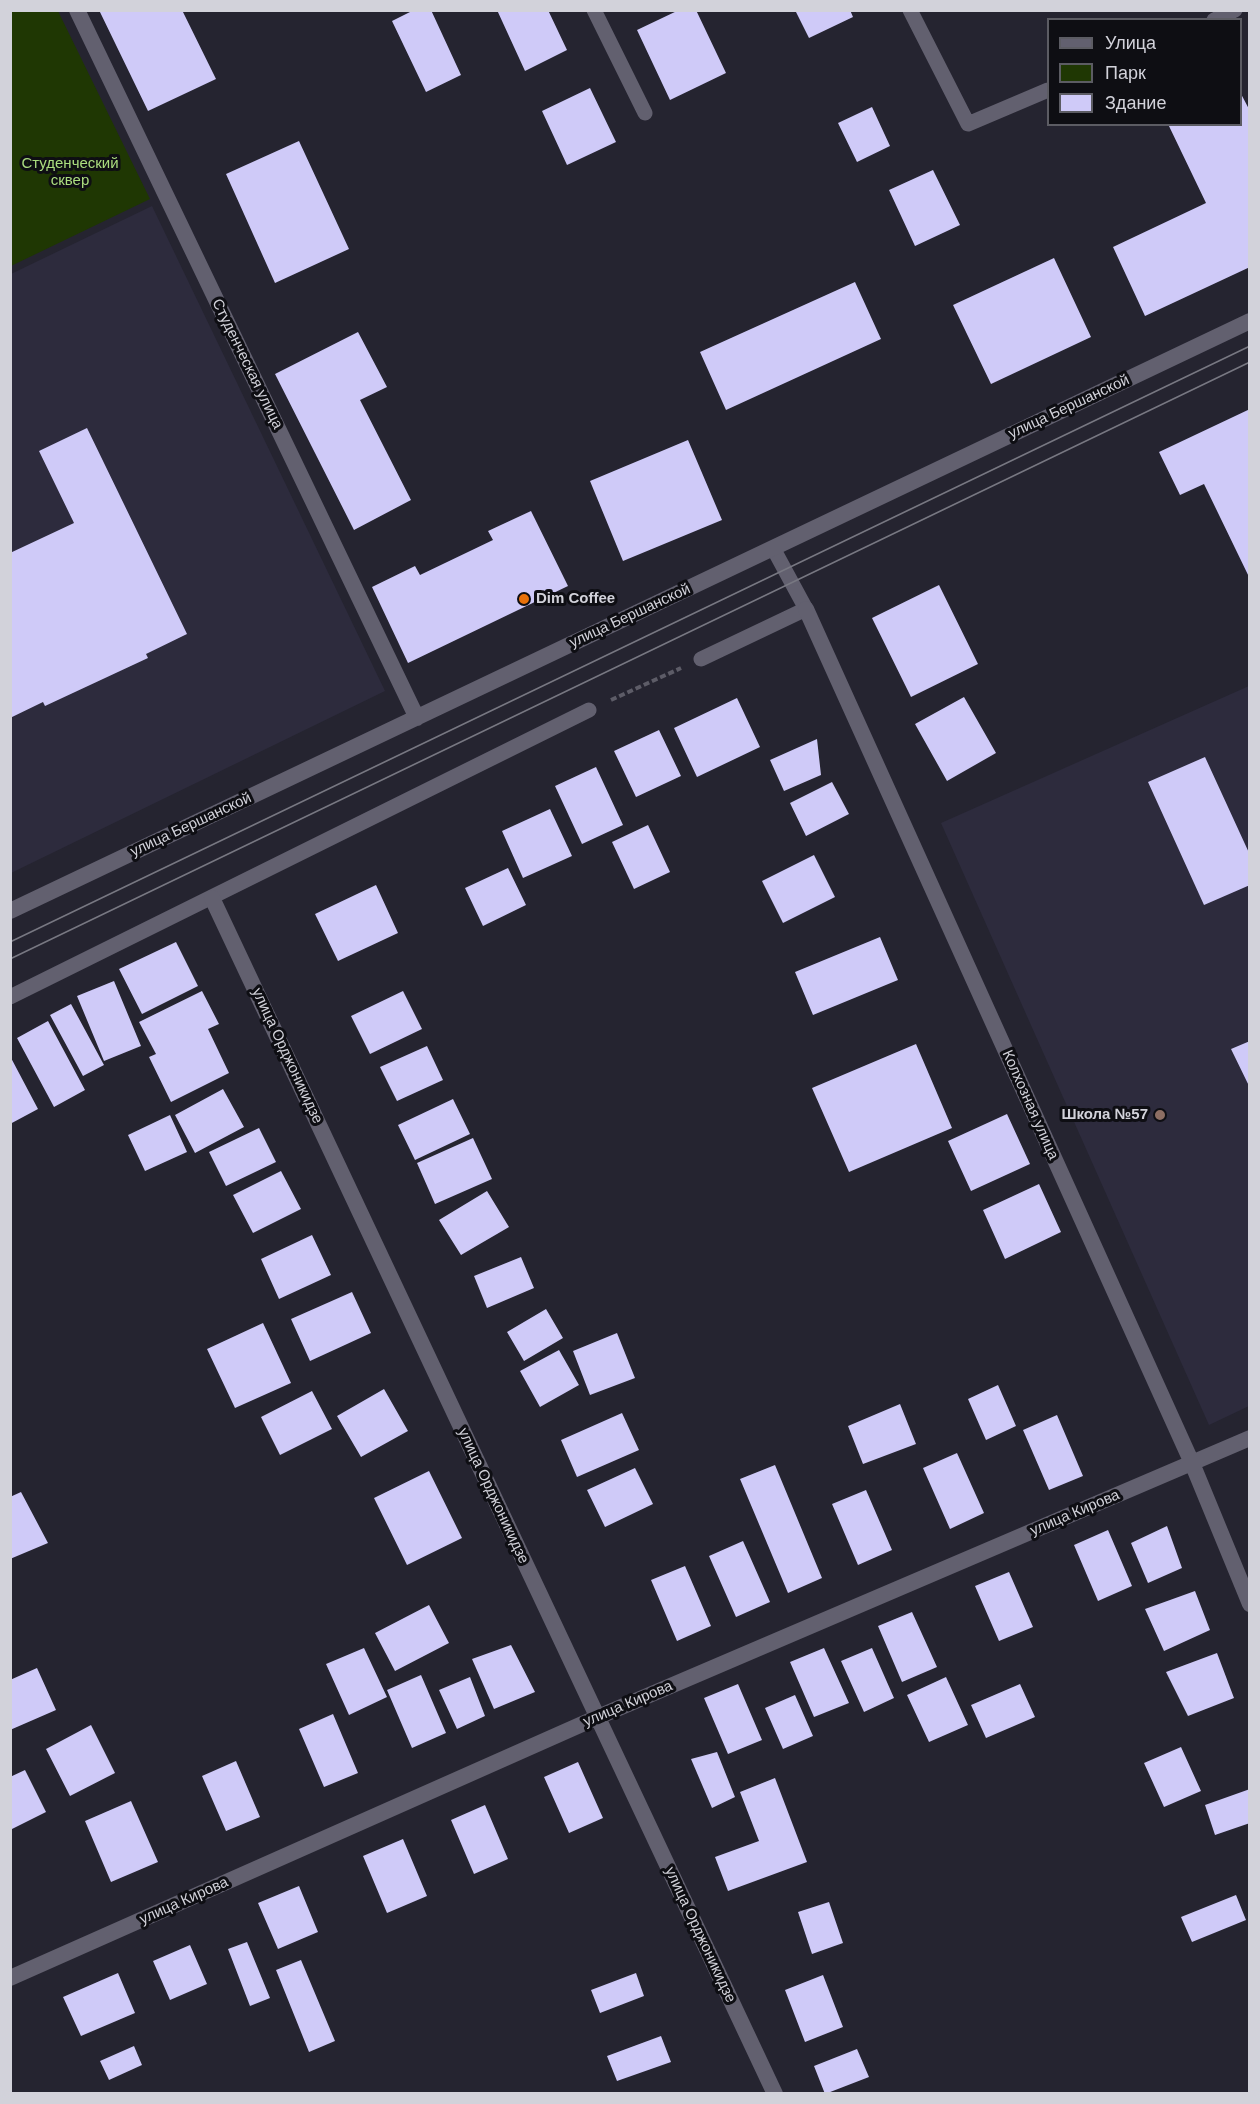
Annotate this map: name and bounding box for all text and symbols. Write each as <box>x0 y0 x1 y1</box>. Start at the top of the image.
legend <box>1047 18 1242 126</box>
text: Улица <box>1105 33 1156 53</box>
text: Парк <box>1105 63 1146 83</box>
text: Здание <box>1105 93 1166 113</box>
park label: Студенческий сквер <box>21 155 119 190</box>
street label: Студенческая улица <box>208 296 286 432</box>
street label: улица Бершанской <box>1006 371 1132 443</box>
street label: улица Бершанской <box>567 580 693 652</box>
place label: Dim Coffee <box>536 590 615 608</box>
marker: Dim Coffee <box>517 592 531 606</box>
street label: улица Бершанской <box>128 789 254 861</box>
street label: улица Орджоникидзе <box>248 985 326 1127</box>
street label: Колхозная улица <box>998 1047 1062 1163</box>
place label: Школа №57 <box>1061 1106 1148 1124</box>
marker: Школа №57 <box>1153 1108 1167 1122</box>
street label: улица Орджоникидзе <box>454 1425 532 1567</box>
street label: улица Кирова <box>1028 1486 1122 1540</box>
street label: улица Кирова <box>581 1677 675 1731</box>
street label: улица Орджоникидзе <box>661 1864 739 2006</box>
street label: улица Кирова <box>137 1873 231 1929</box>

